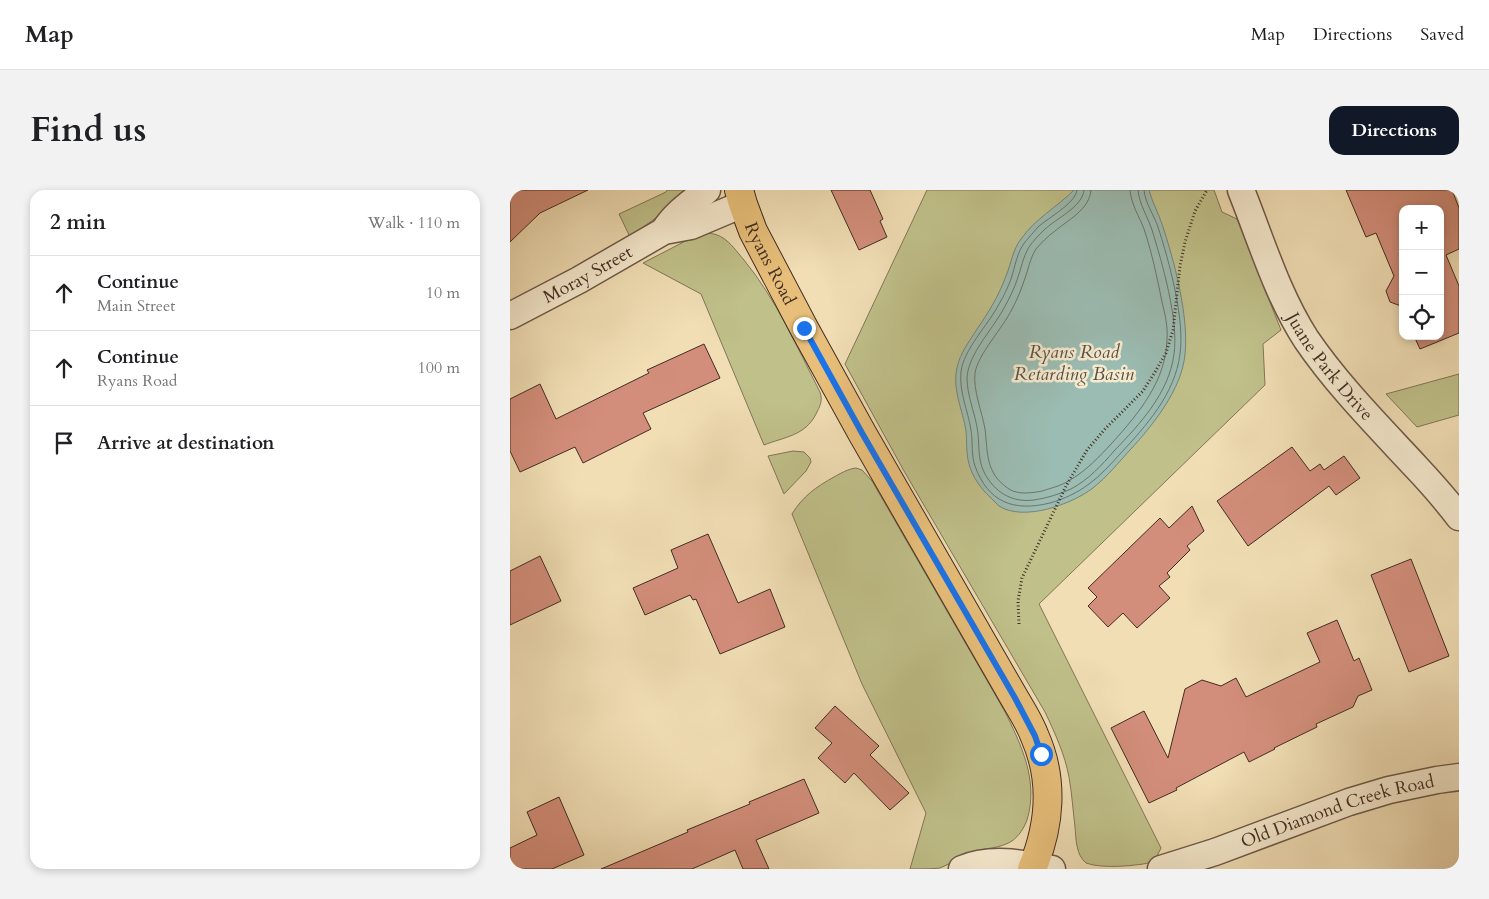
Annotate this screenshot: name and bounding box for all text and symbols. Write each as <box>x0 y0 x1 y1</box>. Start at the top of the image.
text: Map <box>25 18 74 51</box>
text: Map <box>1251 22 1285 47</box>
text: Directions <box>1313 22 1392 47</box>
text: Saved <box>1420 22 1464 47</box>
text: Find us <box>30 106 146 154</box>
button: Directions <box>1329 106 1459 155</box>
map controls <box>1399 205 1444 340</box>
button: + <box>1399 205 1444 250</box>
text: 2 min <box>50 208 106 237</box>
text: Walk · 110 m <box>368 212 460 234</box>
street label: Ryans Road <box>738 219 802 310</box>
street label: Moray Street <box>538 239 637 309</box>
button: − <box>1399 250 1444 295</box>
text: Continue <box>97 269 179 295</box>
icon: ahead <box>50 279 78 307</box>
text: 10 m <box>426 282 460 304</box>
text: Main Street <box>97 295 175 317</box>
button: locate <box>1399 295 1444 340</box>
street label: Juane Park Drive <box>1279 305 1379 426</box>
route end <box>793 317 816 340</box>
water label: Ryans Road Retarding Basin <box>1014 339 1135 387</box>
text: Continue <box>97 344 179 370</box>
icon: ahead <box>50 354 78 382</box>
text: 100 m <box>418 357 460 379</box>
text: Ryans Road <box>97 370 177 392</box>
icon: arrive <box>50 429 78 457</box>
text: Arrive at destination <box>97 430 274 456</box>
route start <box>1030 743 1053 766</box>
street label: Old Diamond Creek Road <box>1237 768 1437 854</box>

